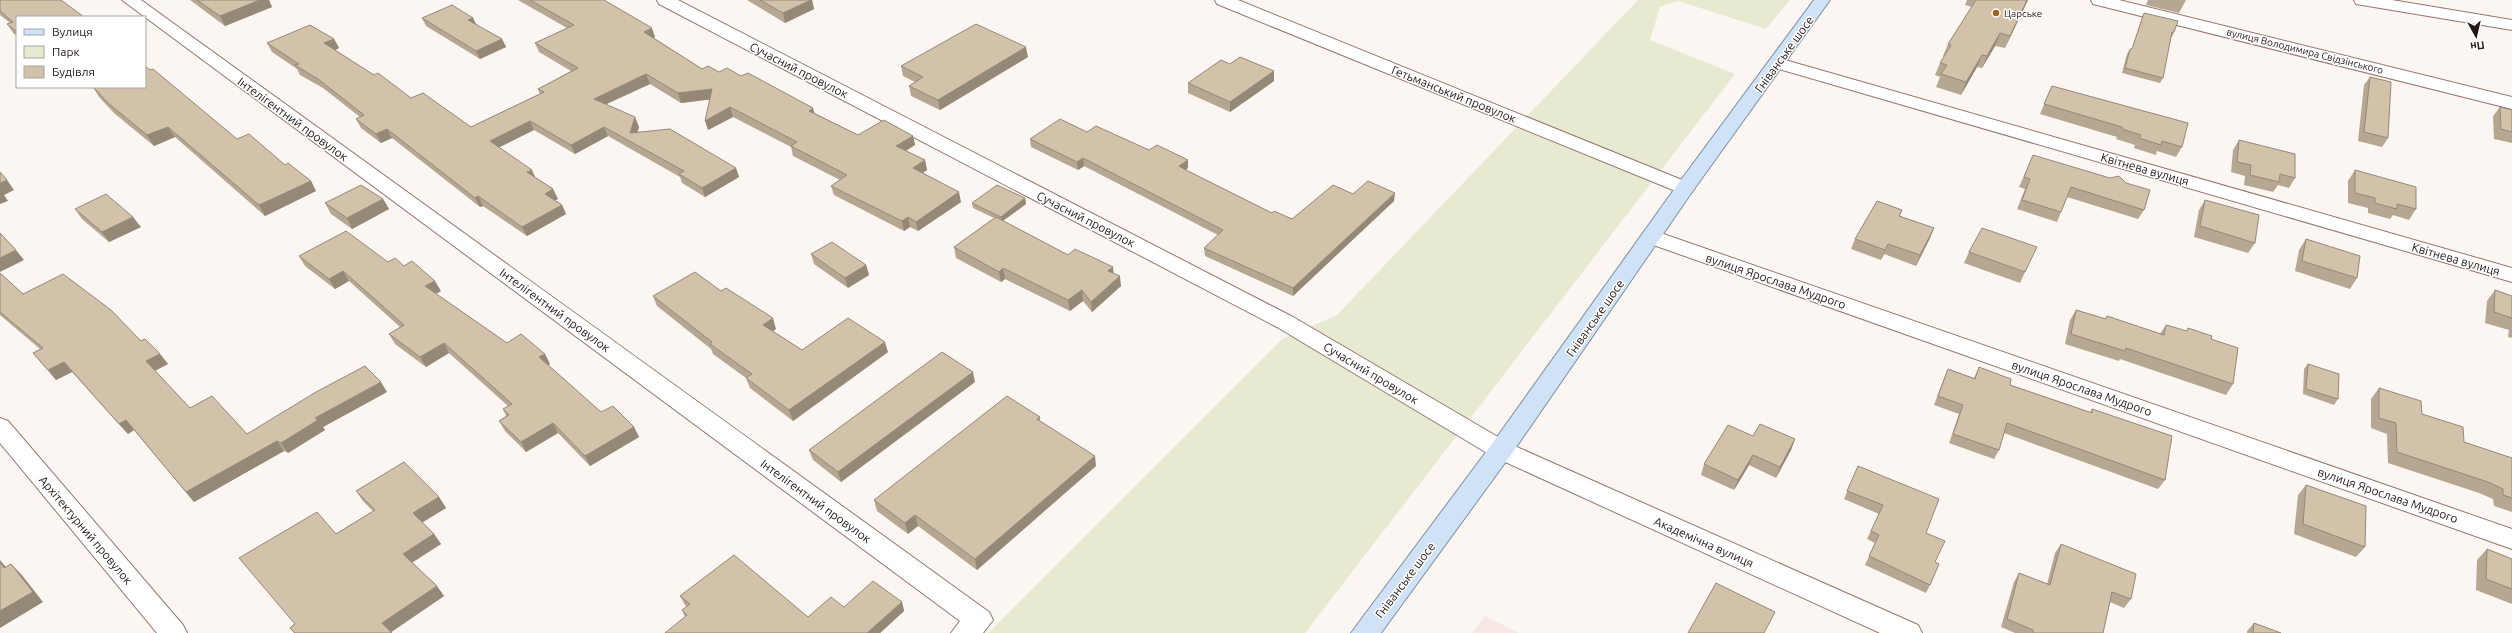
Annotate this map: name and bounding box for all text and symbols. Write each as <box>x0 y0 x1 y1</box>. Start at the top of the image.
marker: Царське <box>1991 8 2001 18</box>
place label: Царське <box>2004 8 2042 19</box>
street label: Гніванське шосе <box>1752 13 1816 95</box>
legend <box>16 16 146 88</box>
north arrow <box>2456 16 2496 56</box>
text: Вулиця <box>52 25 93 38</box>
street label: вулиця Володимира Свідзінського <box>2226 26 2385 76</box>
text: Пн <box>2469 39 2485 53</box>
street label: Сучасний провулок <box>748 40 850 100</box>
text: Парк <box>52 45 80 58</box>
street label: Гетьманський провулок <box>1390 63 1518 125</box>
text: Будівля <box>52 65 95 78</box>
street label: Інтелігентний провулок <box>235 75 351 163</box>
street label: Квітнева вулиця <box>2099 150 2191 188</box>
street label: Сучасний провулок <box>1035 189 1137 249</box>
street label: Квітнева вулиця <box>2410 240 2502 278</box>
street label: вулиця Ярослава Мудрого <box>1704 251 1848 311</box>
street label: Інтелігентний провулок <box>497 266 613 354</box>
street label: Гніванське шосе <box>1564 277 1626 359</box>
street label: Сучасний провулок <box>1321 339 1421 407</box>
street label: вулиця Ярослава Мудрого <box>2010 358 2154 418</box>
street label: Інтелігентний провулок <box>758 457 874 545</box>
street label: вулиця Ярослава Мудрого <box>2316 465 2460 525</box>
street label: Архітектурний провулок <box>37 473 135 587</box>
street label: Академічна вулиця <box>1652 514 1756 570</box>
street label: Гніванське шосе <box>1372 540 1438 620</box>

